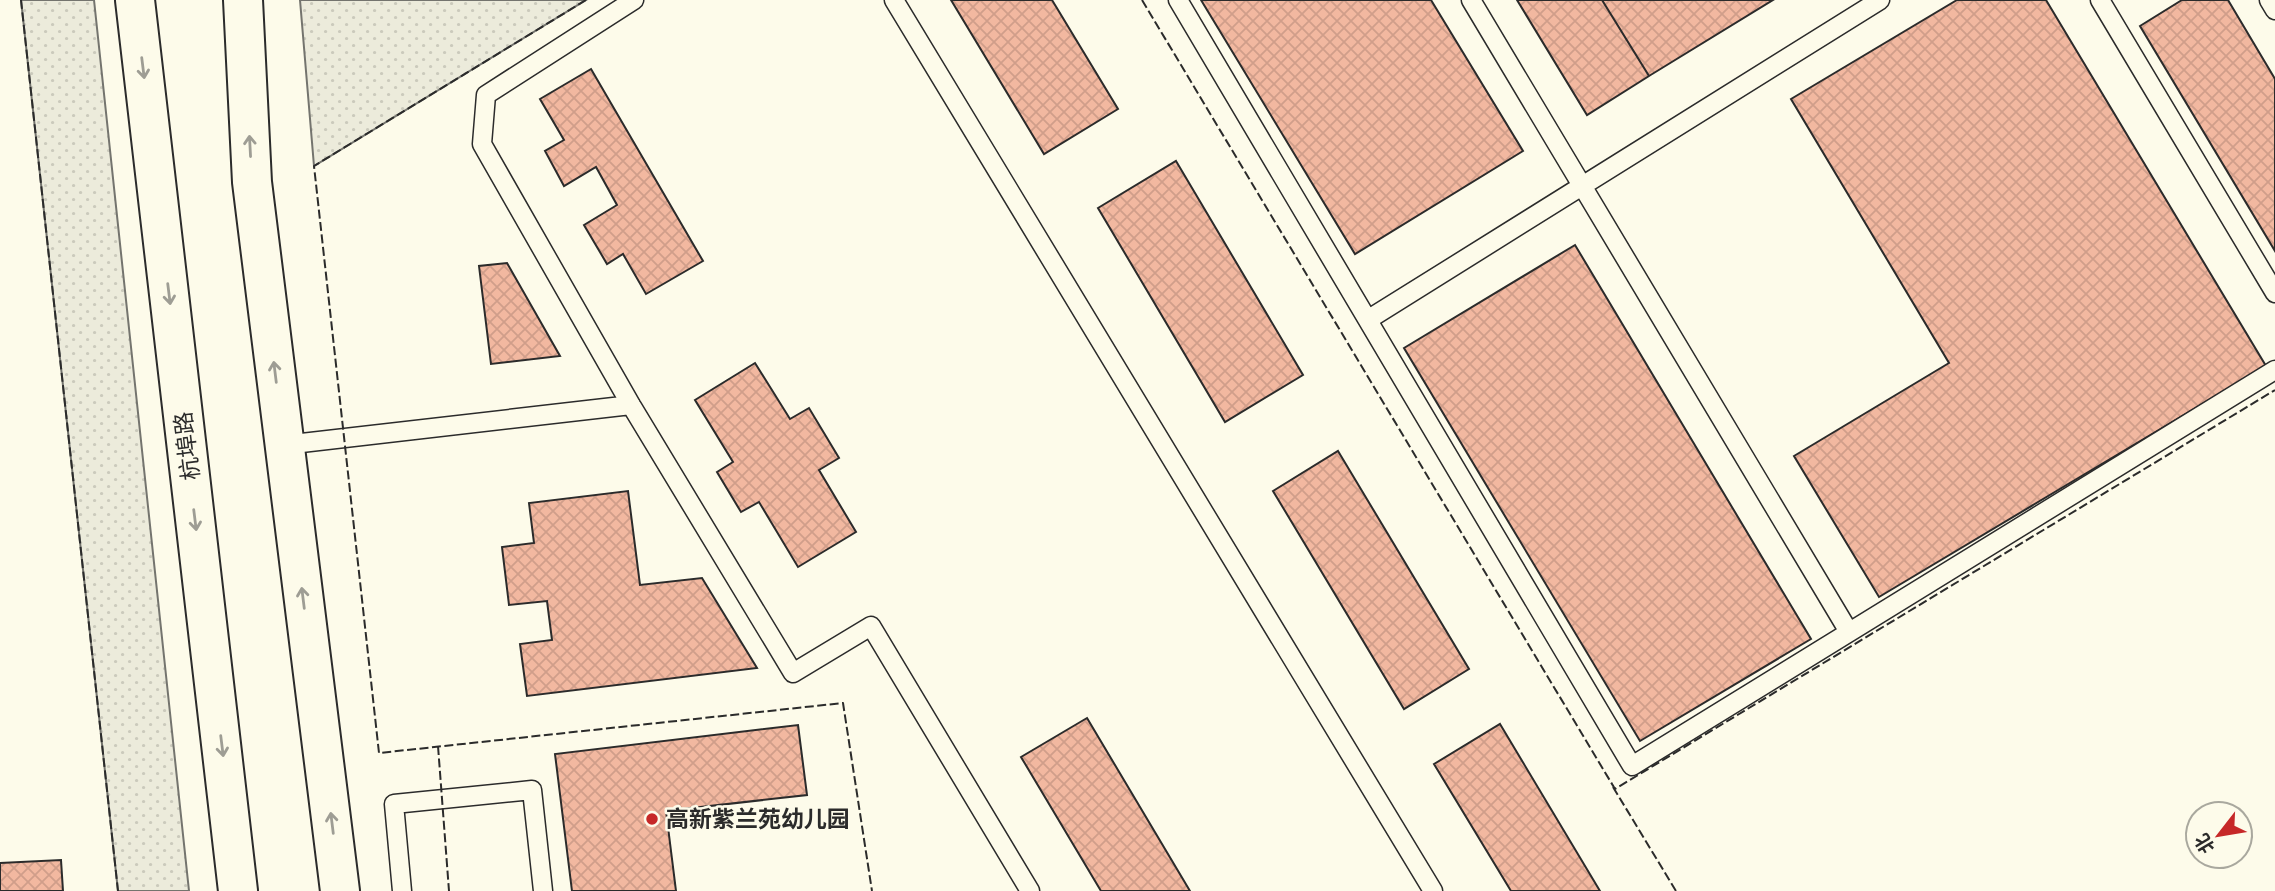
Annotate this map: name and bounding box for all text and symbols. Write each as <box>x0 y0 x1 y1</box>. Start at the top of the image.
one-way arrow <box>136 56 149 79</box>
one-way arrow <box>244 134 257 157</box>
one-way arrow <box>163 282 176 305</box>
one-way arrow <box>269 361 282 384</box>
street label: 杭埠路 <box>169 410 205 482</box>
one-way arrow <box>189 508 202 531</box>
one-way arrow <box>297 587 310 609</box>
one-way arrow <box>215 734 228 757</box>
north arrow <box>2184 800 2254 870</box>
place label: 高新紫兰苑幼儿园 <box>666 805 850 833</box>
marker: 高新紫兰苑幼儿园 <box>644 811 660 827</box>
one-way arrow <box>325 812 338 835</box>
text: 北 <box>2190 829 2220 858</box>

